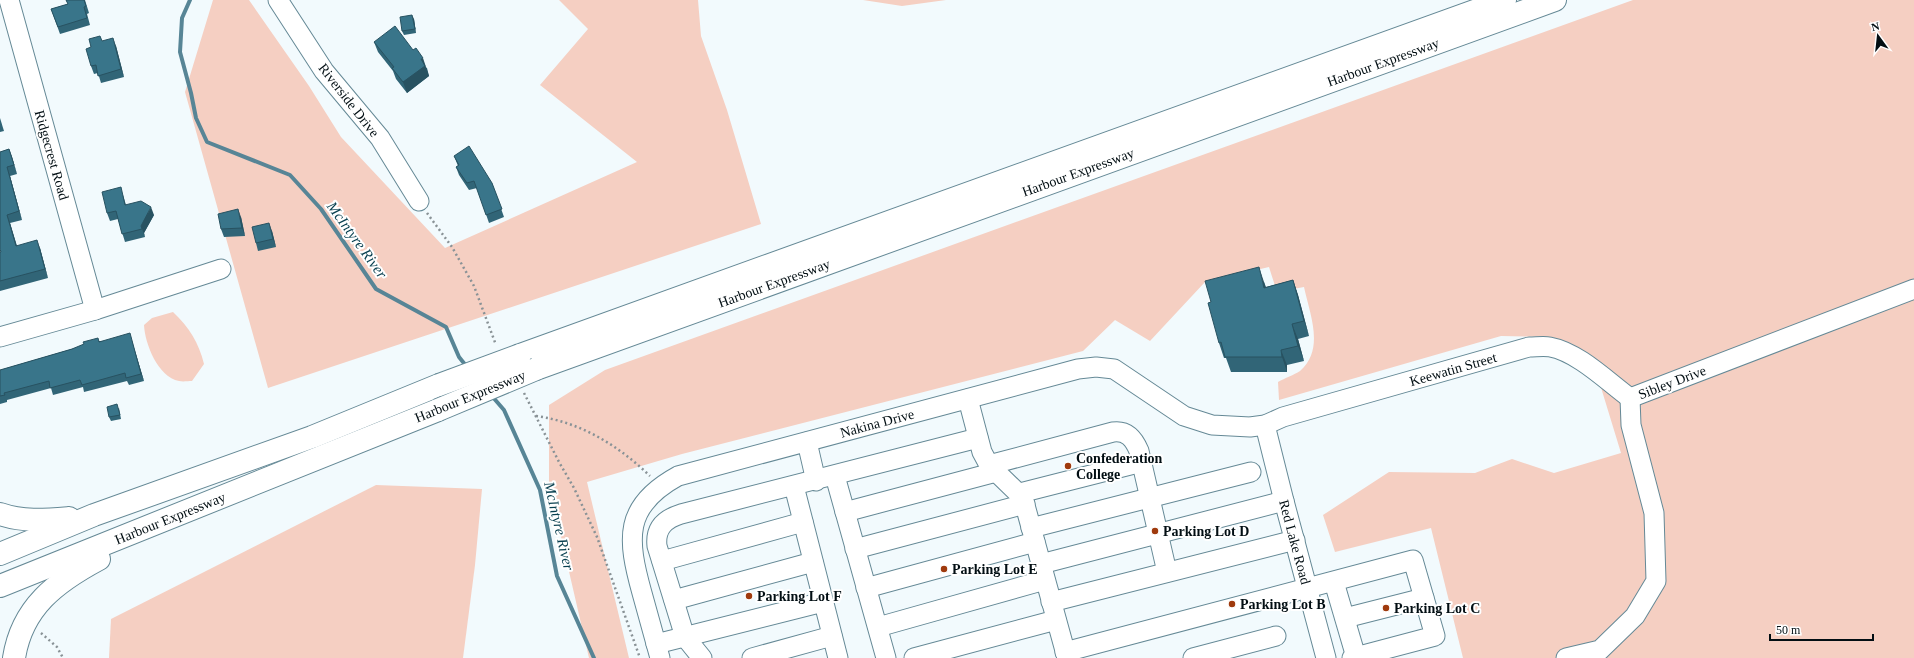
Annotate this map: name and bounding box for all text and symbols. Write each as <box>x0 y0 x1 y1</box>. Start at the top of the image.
north arrow <box>1858 16 1898 56</box>
text: N <box>1870 20 1881 33</box>
street label: Harbour Expressway <box>1325 35 1441 90</box>
street label: Riverside Drive <box>315 61 382 140</box>
street label: Ridgecrest Road <box>32 108 72 202</box>
street label: Harbour Expressway <box>1020 145 1136 200</box>
water label: McIntyre River <box>323 198 390 281</box>
street label: Harbour Expressway <box>716 256 832 311</box>
street label: Keewatin Street <box>1408 350 1498 389</box>
street label: Sibley Drive <box>1636 363 1708 402</box>
street label: Harbour Expressway <box>413 367 528 425</box>
street label: Nakina Drive <box>839 406 916 441</box>
place label: Confederation College <box>1076 451 1163 482</box>
marker: Confederation College <box>1063 461 1073 471</box>
water label: McIntyre River <box>541 479 577 572</box>
street label: Harbour Expressway <box>113 489 228 547</box>
street label: Red Lake Road <box>1276 498 1313 586</box>
place label: Parking Lot D <box>1163 524 1249 539</box>
marker: Parking Lot D <box>1150 526 1160 536</box>
place label: Parking Lot E <box>952 562 1038 577</box>
marker: Parking Lot E <box>939 564 949 574</box>
place label: Parking Lot F <box>757 589 842 604</box>
marker: Parking Lot F <box>744 591 754 601</box>
place label: Parking Lot B <box>1240 597 1326 612</box>
marker: Parking Lot B <box>1227 599 1237 609</box>
place label: Parking Lot C <box>1394 601 1480 616</box>
marker: Parking Lot C <box>1381 603 1391 613</box>
scale bar <box>1770 616 1873 642</box>
text: 50 m <box>1776 623 1801 637</box>

